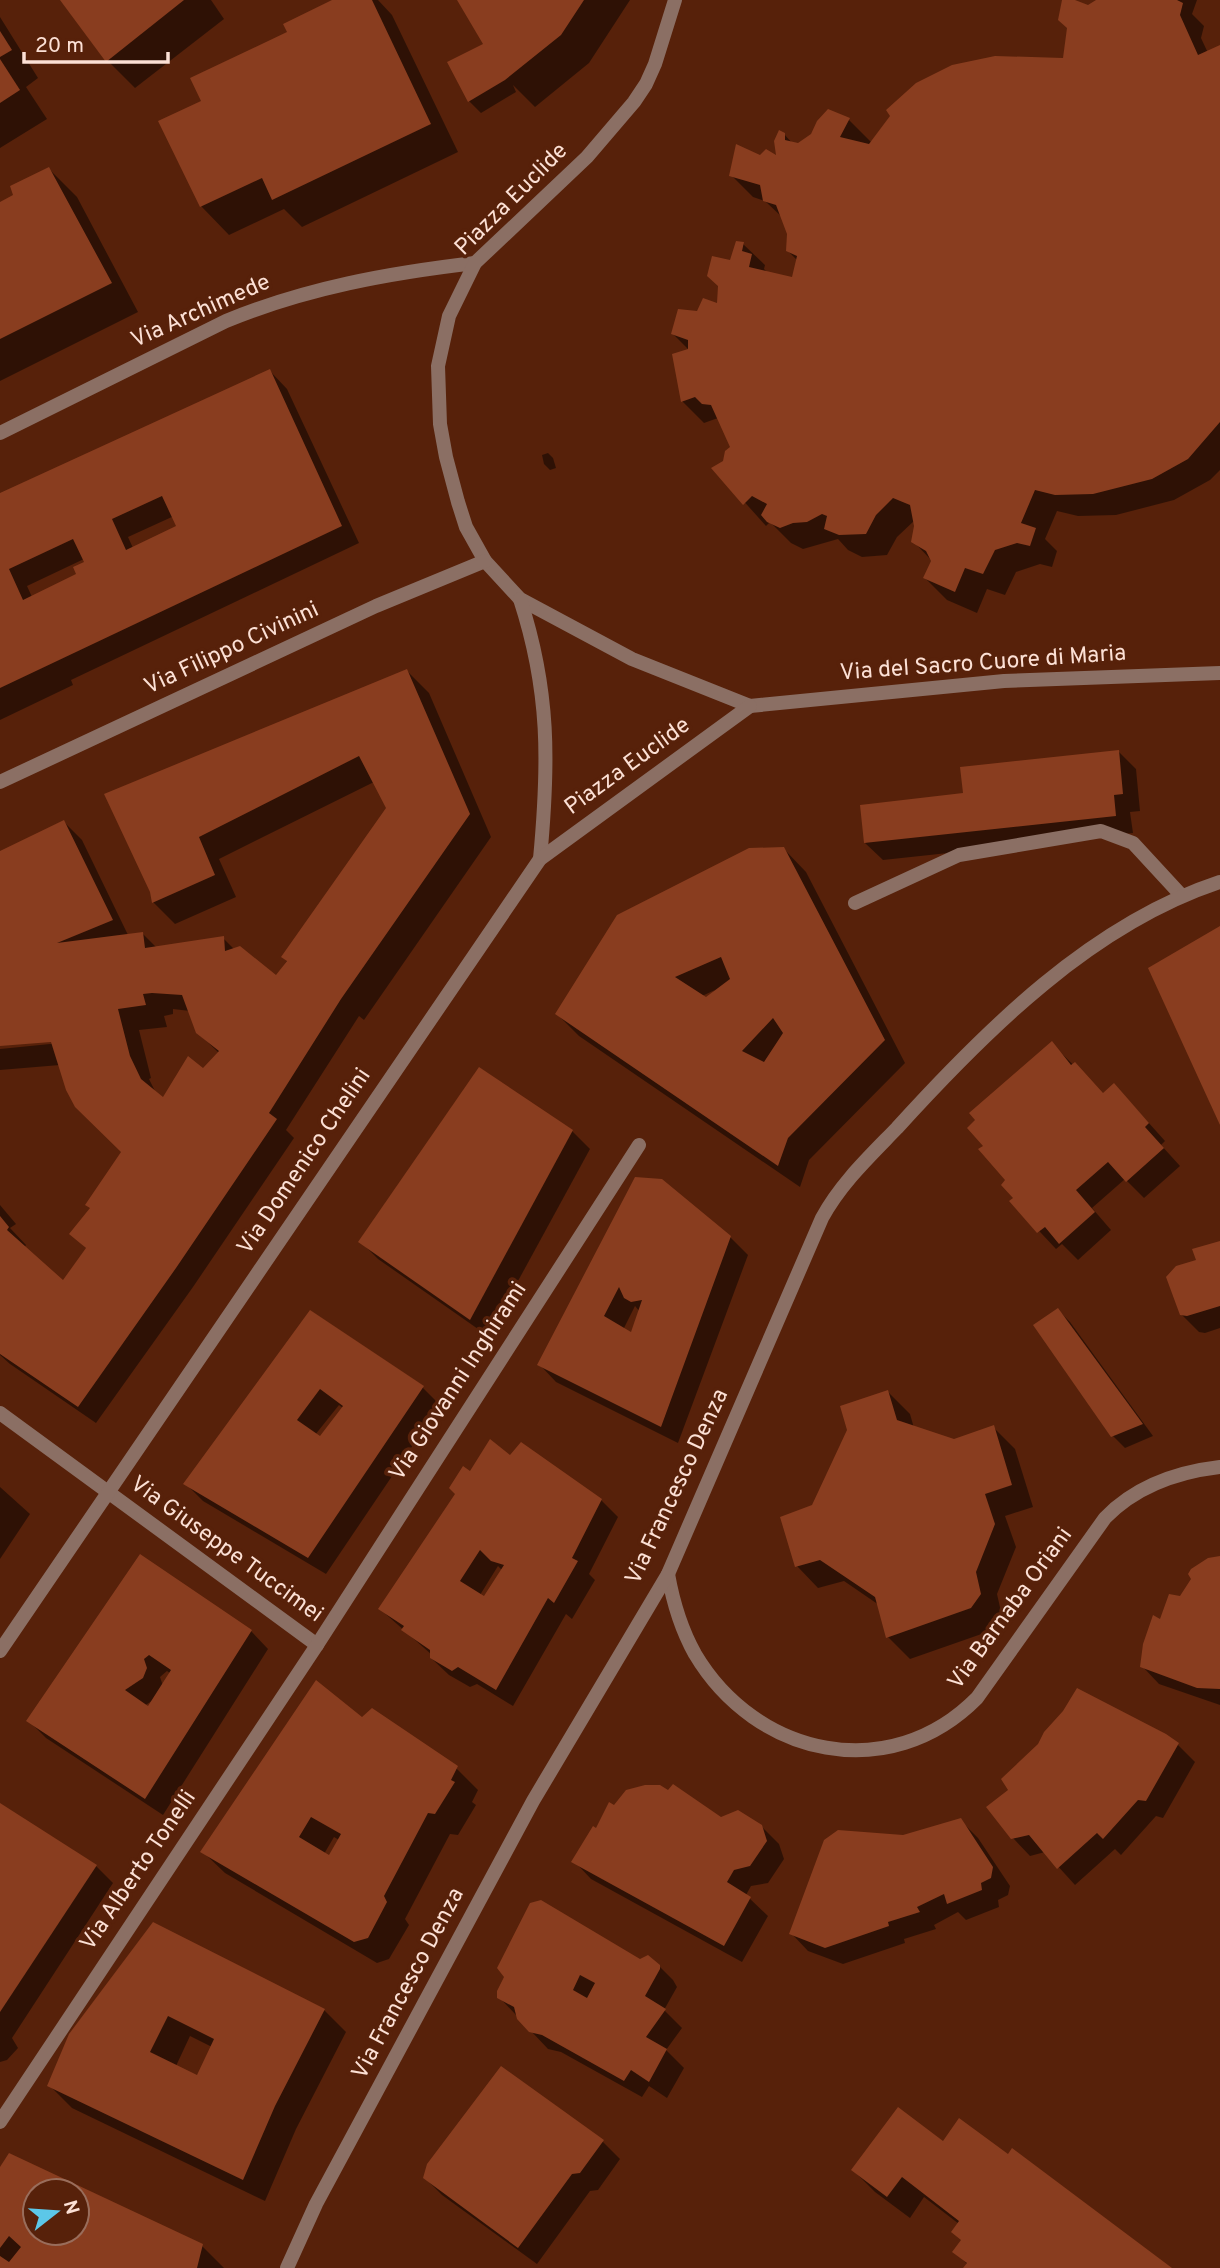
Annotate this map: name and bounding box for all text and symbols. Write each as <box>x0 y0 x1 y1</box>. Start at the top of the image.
scale bar <box>24 21 168 65</box>
text: 20 m <box>35 33 84 60</box>
street label: Piazza Euclide <box>449 137 575 263</box>
street label: Via Archimede <box>127 268 275 356</box>
street label: Via Filippo Civinini <box>140 596 324 702</box>
street label: Via del Sacro Cuore di Maria <box>839 640 1127 688</box>
street label: Piazza Euclide <box>559 712 697 822</box>
street label: Via Domenico Chelini <box>232 1063 378 1261</box>
street label: Via Giovanni Inghirami <box>384 1277 534 1487</box>
street label: Via Francesco Denza <box>620 1384 736 1590</box>
street label: Via Giuseppe Tuccimei <box>124 1470 328 1630</box>
street label: Via Barnaba Oriani <box>942 1522 1080 1696</box>
street label: Via Alberto Tonelli <box>75 1785 203 1957</box>
street label: Via Francesco Denza <box>346 1883 472 2085</box>
north arrow <box>21 2177 91 2247</box>
text: N <box>57 2198 84 2218</box>

